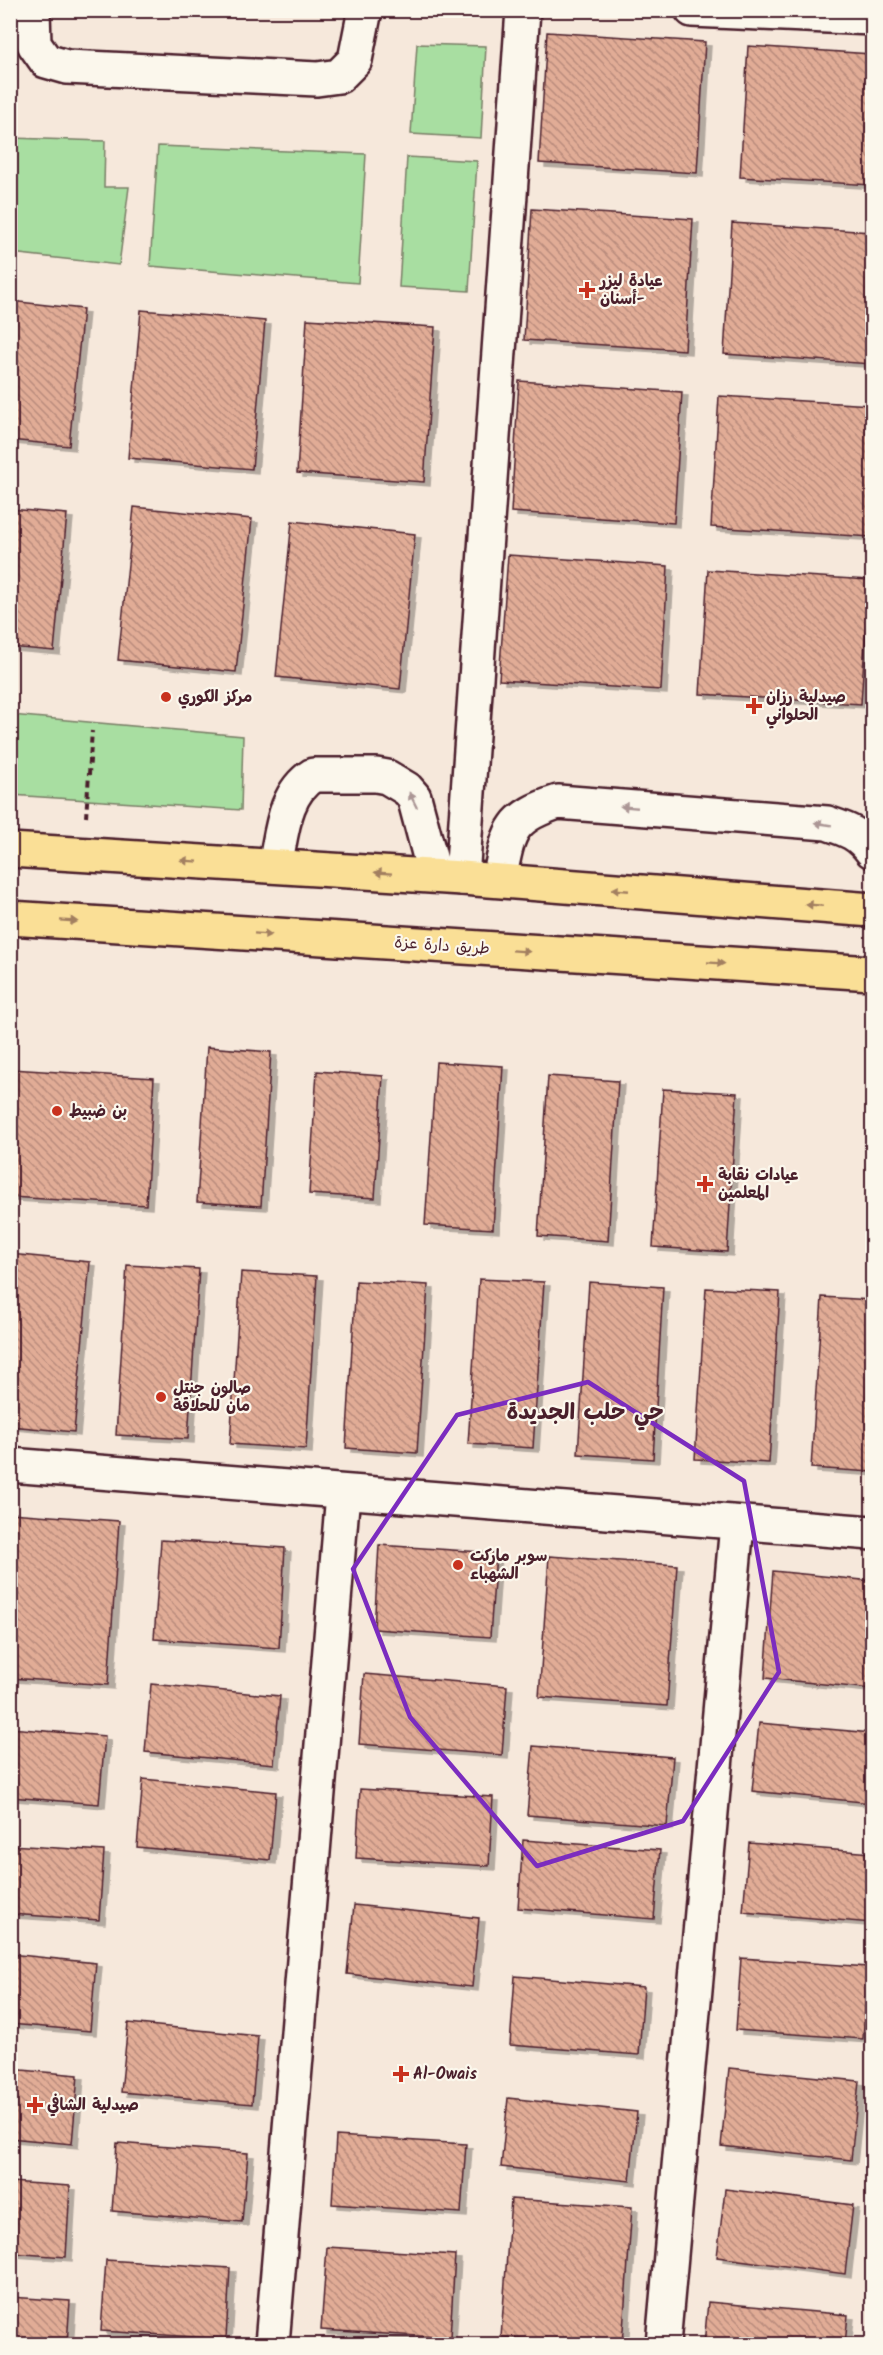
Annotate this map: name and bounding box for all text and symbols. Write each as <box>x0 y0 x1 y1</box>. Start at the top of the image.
place label: عيادة ليزر أسنان- <box>598 269 663 312</box>
marker: عيادة ليزر أسنان- <box>578 281 596 299</box>
place label: مركز الكوري <box>178 685 252 710</box>
place label: صيدلية رزان الحلواني <box>766 685 846 729</box>
marker: مركز الكوري <box>159 690 173 704</box>
marker: صيدلية رزان الحلواني <box>747 699 761 713</box>
one-way arrow <box>409 792 418 809</box>
one-way arrow <box>620 802 639 812</box>
one-way arrow <box>814 819 833 828</box>
one-way arrow <box>179 856 198 865</box>
one-way arrow <box>374 868 393 878</box>
one-way arrow <box>610 885 629 895</box>
one-way arrow <box>805 901 824 910</box>
one-way arrow <box>59 917 78 926</box>
one-way arrow <box>254 929 273 939</box>
street label: طريق دارة عزة <box>393 930 491 962</box>
one-way arrow <box>511 946 530 955</box>
one-way arrow <box>706 959 725 968</box>
place label: بن ضبيط <box>69 1099 127 1124</box>
marker: بن ضبيط <box>50 1104 64 1118</box>
place label: عيادات نقابة المعلمين <box>718 1163 799 1206</box>
marker: عيادات نقابة المعلمين <box>696 1175 714 1193</box>
place label: صالون جنتل مان للحلاقة <box>173 1376 251 1419</box>
marker: صالون جنتل مان للحلاقة <box>154 1390 168 1404</box>
district label: حي حلب الجديدة <box>506 1396 664 1431</box>
place label: سوبر ماركت الشهباء <box>470 1544 547 1587</box>
marker: سوبر ماركت الشهباء <box>451 1558 465 1572</box>
place label: Al-Owais <box>413 2062 477 2087</box>
marker: Al-Owais <box>394 2067 408 2081</box>
place label: صيدلية الشافي <box>47 2093 139 2118</box>
marker: صيدلية الشافي <box>28 2098 42 2112</box>

